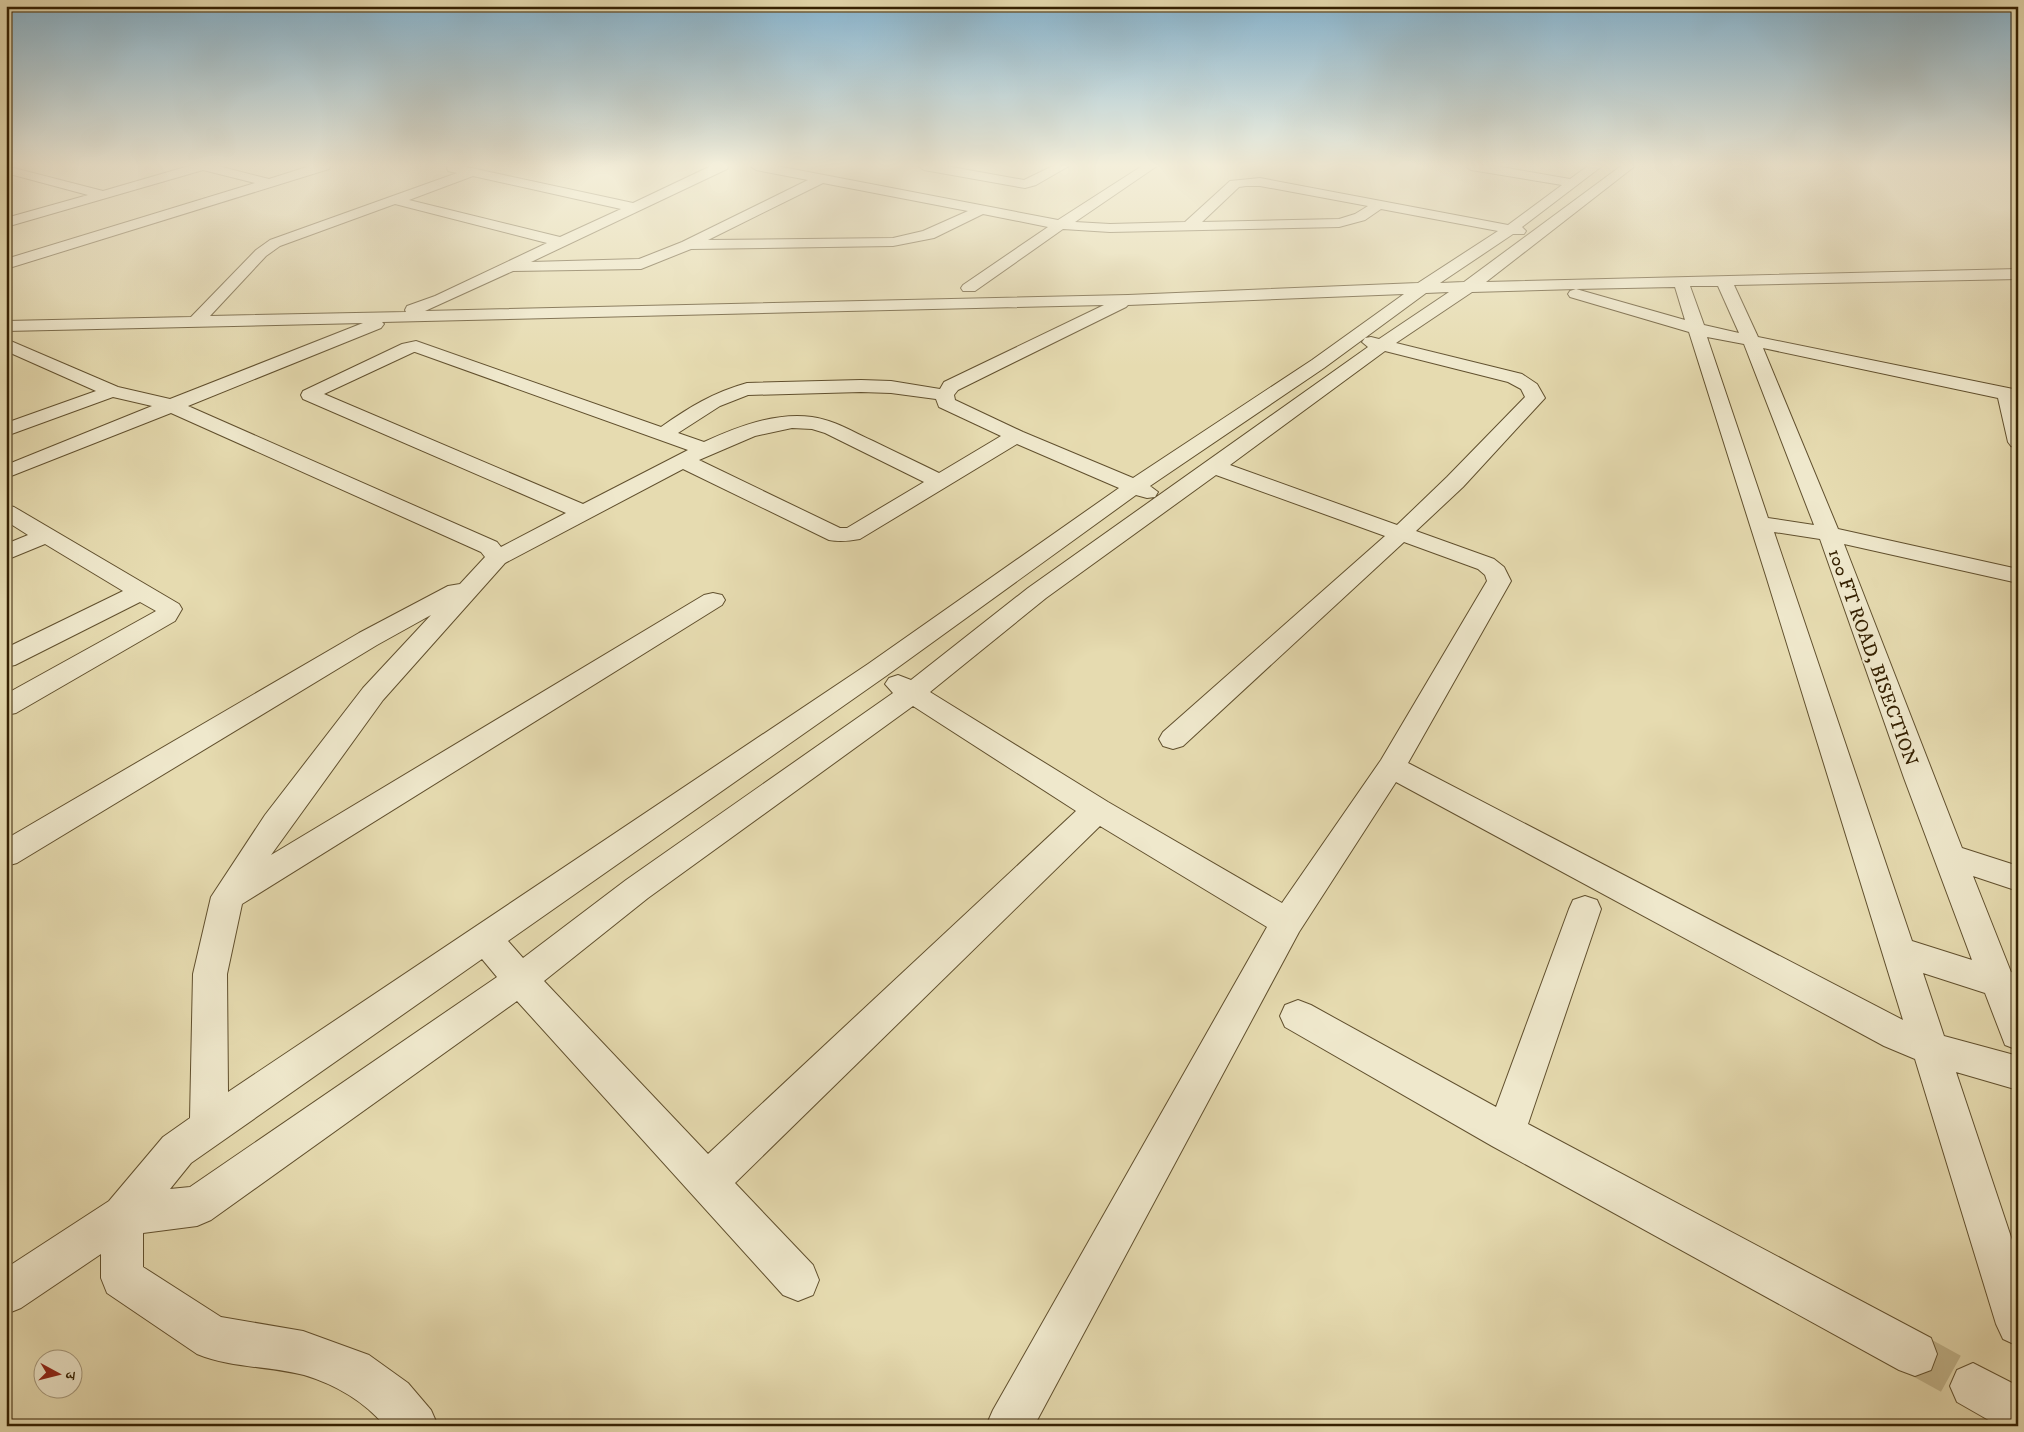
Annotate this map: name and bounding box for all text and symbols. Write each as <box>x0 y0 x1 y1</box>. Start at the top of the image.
street label: 100 FT ROAD, BISECTION <box>1823 546 1923 769</box>
north arrow <box>32 1350 82 1400</box>
text: उ <box>60 1370 79 1381</box>

